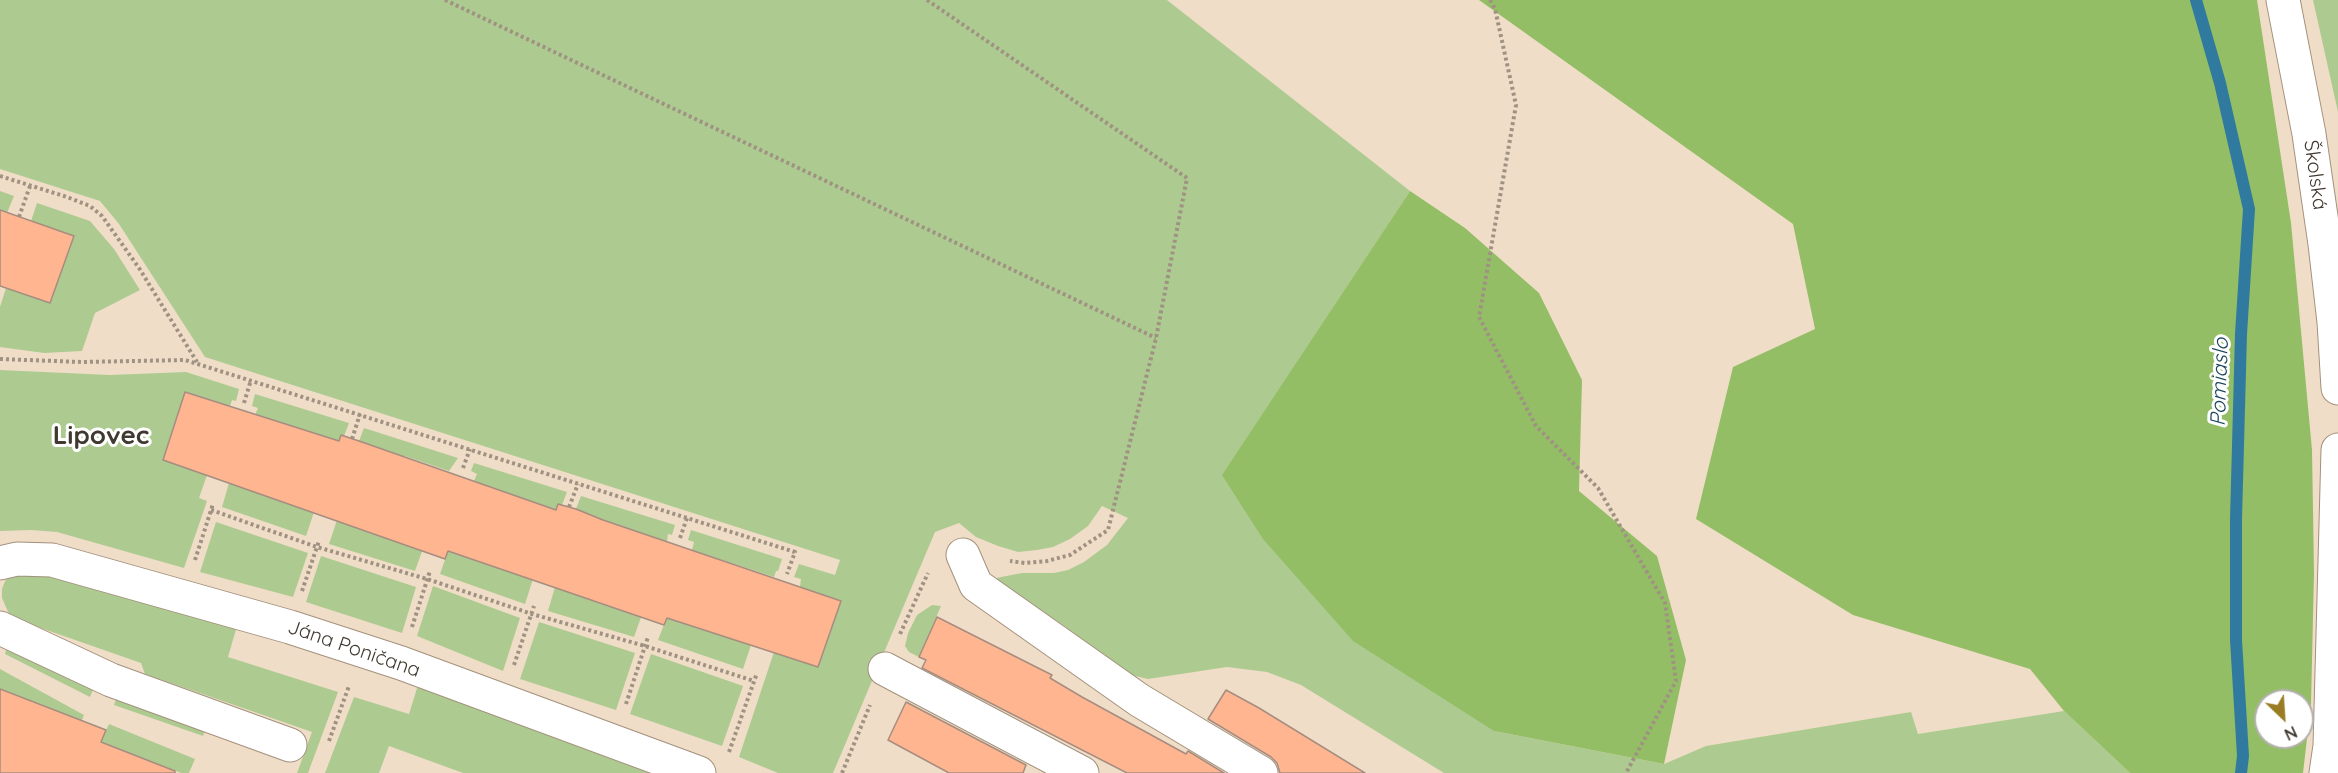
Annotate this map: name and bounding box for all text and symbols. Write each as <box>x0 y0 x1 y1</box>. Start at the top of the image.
street label: Školská <box>2298 139 2332 211</box>
water label: Pomiaslo <box>2206 337 2234 427</box>
district label: Lipovec <box>53 420 149 452</box>
street label: Jána Poničana <box>285 615 423 683</box>
north arrow <box>2254 689 2314 749</box>
text: N <box>2281 722 2300 745</box>

